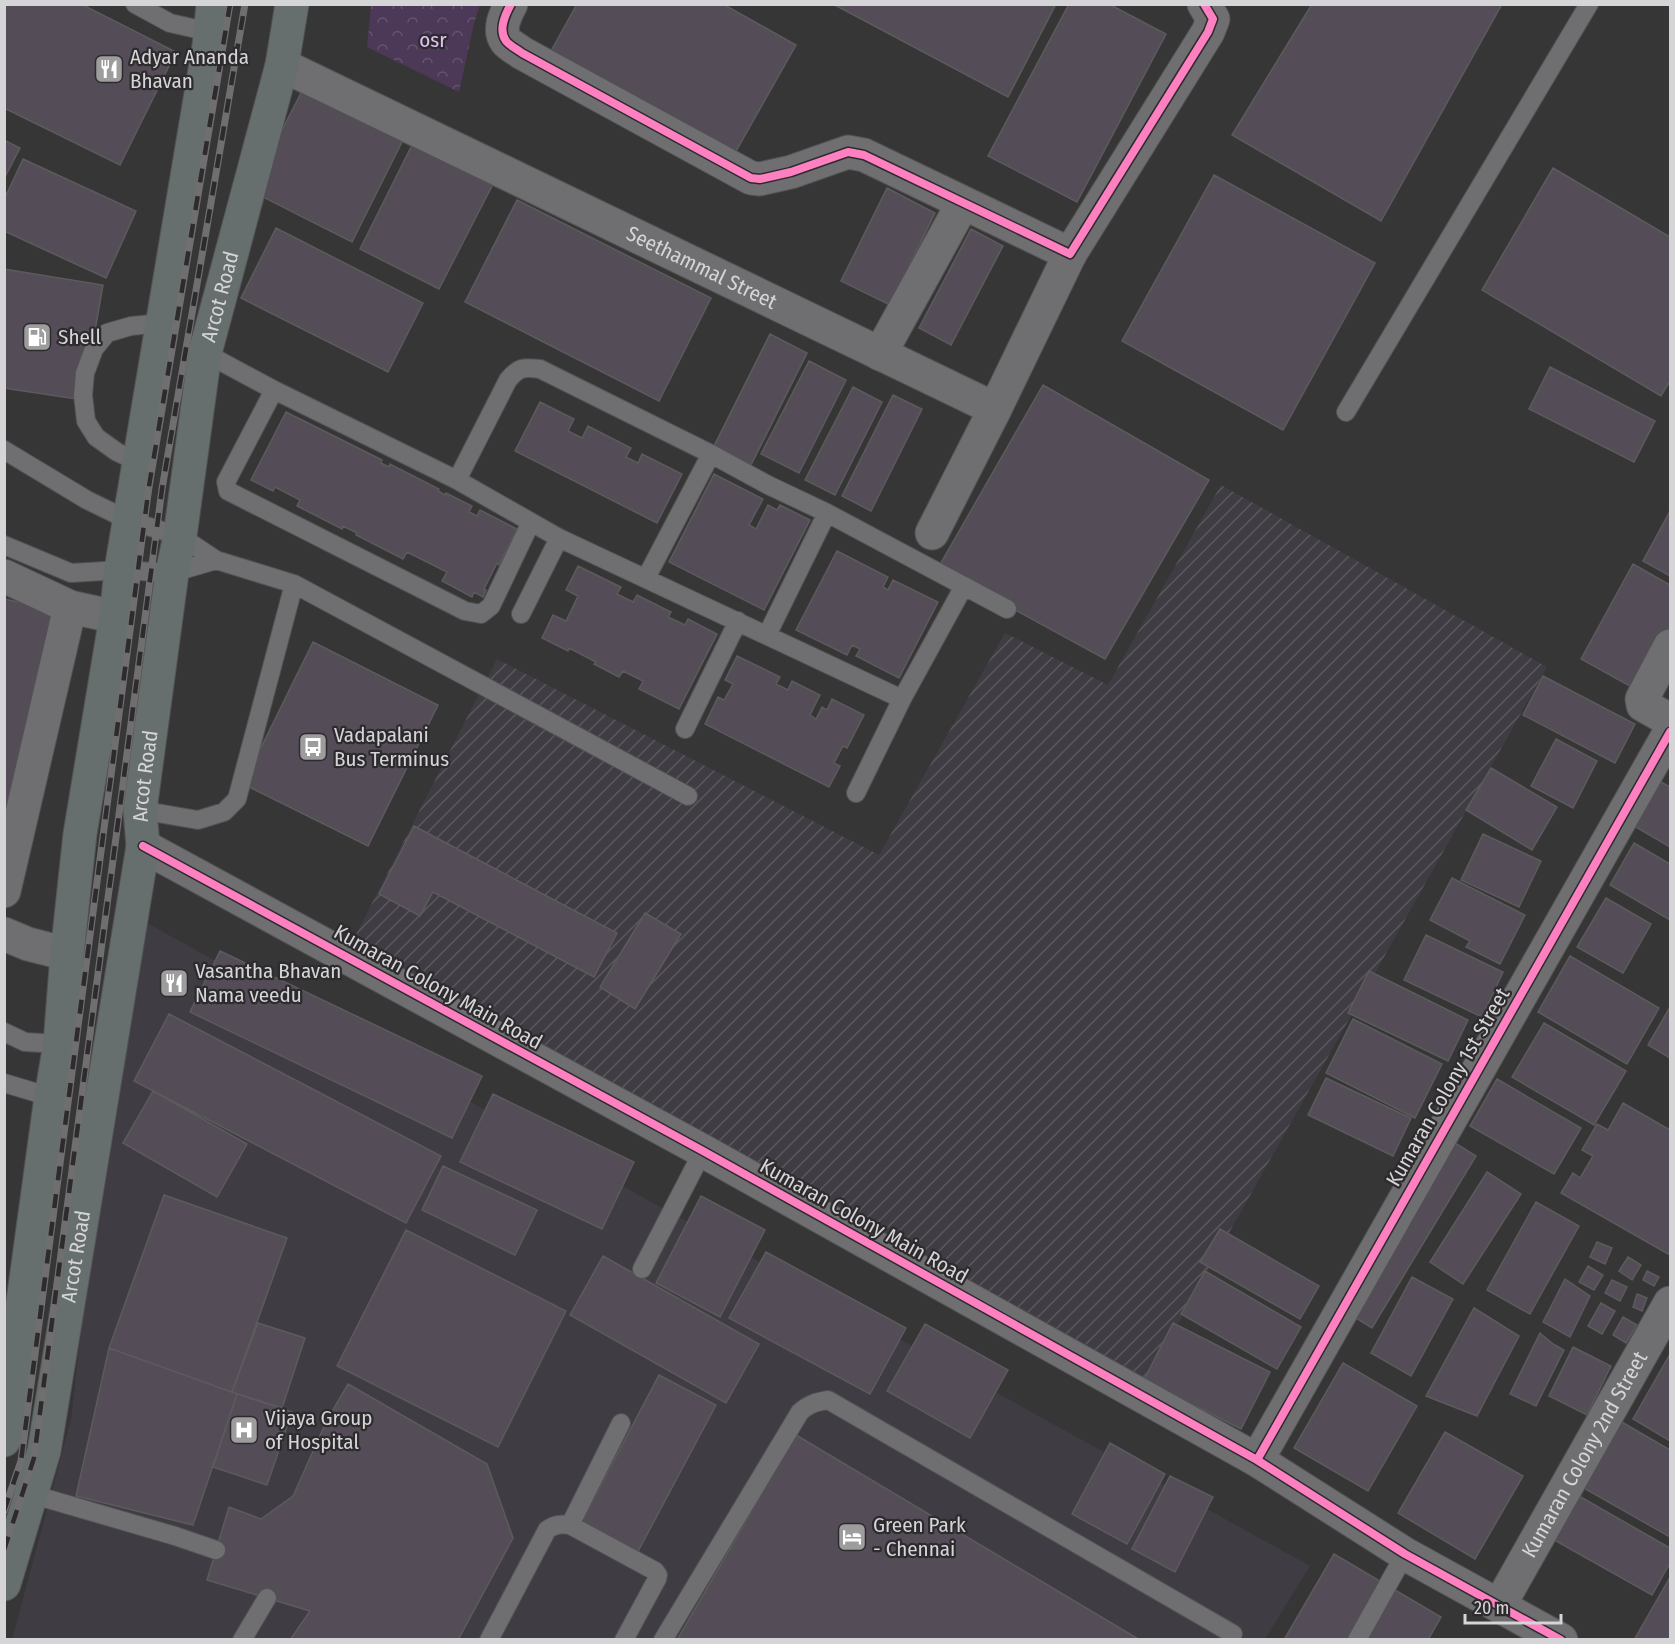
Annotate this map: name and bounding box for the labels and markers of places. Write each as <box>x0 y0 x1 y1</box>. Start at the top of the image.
place label: Adyar Ananda Bhavan <box>130 44 249 94</box>
restaurant icon: Adyar Ananda Bhavan <box>93 53 125 85</box>
fuel station icon: Shell <box>21 321 53 353</box>
place label: Shell <box>58 324 101 350</box>
place label: Vadapalani Bus Terminus <box>334 722 449 772</box>
bus stop icon: Vadapalani Bus Terminus <box>297 731 329 763</box>
place label: Vasantha Bhavan Nama veedu <box>195 958 341 1008</box>
restaurant icon: Vasantha Bhavan Nama veedu <box>158 967 190 999</box>
place label: Vijaya Group of Hospital <box>265 1405 373 1455</box>
hospital icon: Vijaya Group of Hospital <box>228 1414 260 1446</box>
place label: Green Park - Chennai <box>873 1512 966 1562</box>
hotel icon: Green Park - Chennai <box>836 1521 868 1553</box>

